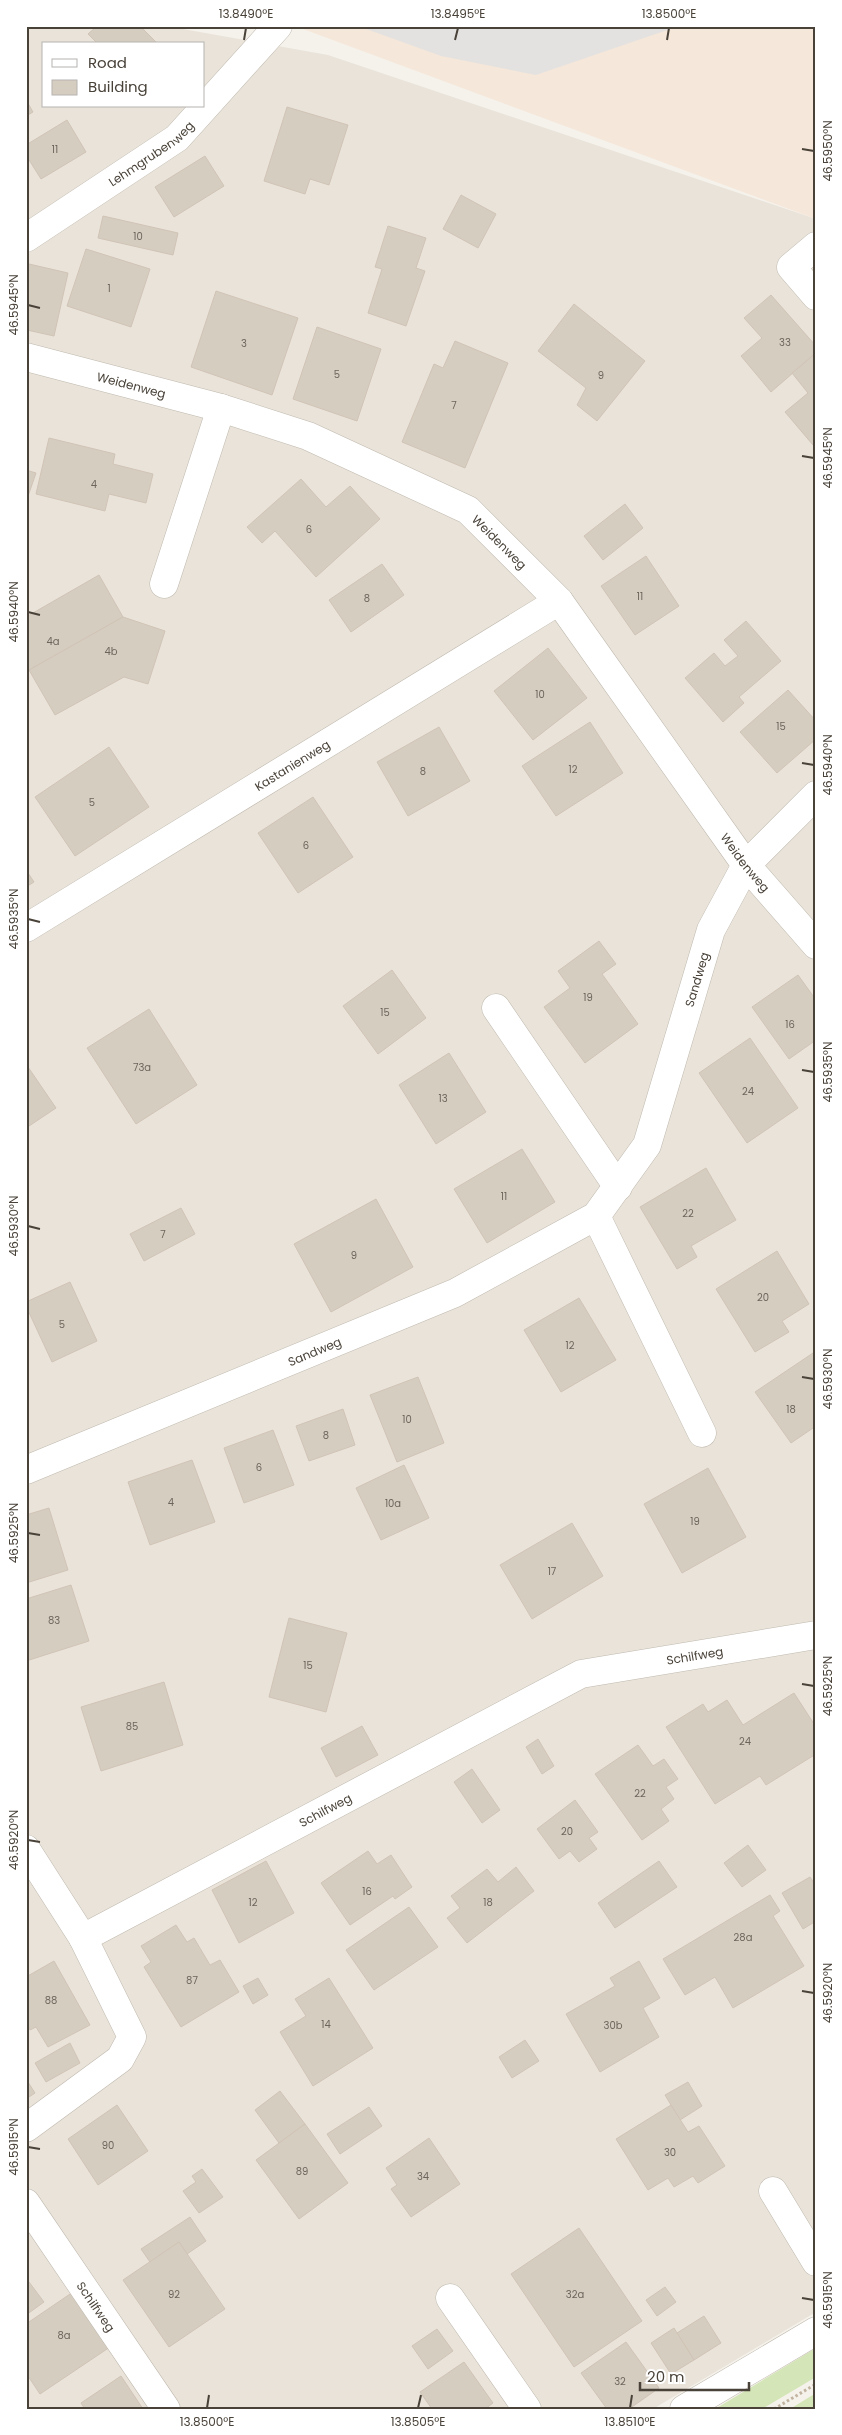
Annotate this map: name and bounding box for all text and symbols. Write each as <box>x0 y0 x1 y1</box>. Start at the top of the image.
text: 13.8490°E <box>219 5 273 22</box>
text: 13.8495°E <box>431 5 485 22</box>
text: 13.8500°E <box>642 5 696 22</box>
legend <box>42 42 205 108</box>
text: Road <box>88 52 127 73</box>
text: Building <box>88 76 148 97</box>
street label: Lehmgrubenweg <box>105 117 197 190</box>
text: 46.5950°N <box>819 120 836 182</box>
house number: 11 <box>52 142 58 157</box>
house number: 10 <box>133 229 143 244</box>
text: 46.5945°N <box>5 274 22 336</box>
house number: 1 <box>107 281 111 296</box>
house number: 33 <box>779 335 791 350</box>
house number: 3 <box>241 336 247 351</box>
street label: Weidenweg <box>95 367 168 402</box>
house number: 5 <box>334 367 340 382</box>
house number: 9 <box>598 368 604 383</box>
house number: 7 <box>451 398 457 413</box>
text: 46.5945°N <box>819 427 836 489</box>
house number: 4 <box>91 477 97 492</box>
street label: Weidenweg <box>469 511 531 573</box>
house number: 6 <box>306 522 312 537</box>
text: 46.5940°N <box>5 581 22 643</box>
house number: 11 <box>637 589 643 604</box>
house number: 8 <box>364 591 370 606</box>
house number: 4a <box>46 634 60 649</box>
house number: 4b <box>104 644 118 659</box>
house number: 10 <box>535 687 545 702</box>
house number: 15 <box>776 719 786 734</box>
text: 46.5940°N <box>819 734 836 796</box>
street label: Kastanienweg <box>251 735 333 794</box>
house number: 12 <box>569 762 578 777</box>
house number: 8 <box>420 764 426 779</box>
house number: 5 <box>89 795 95 810</box>
street label: Weidenweg <box>717 829 774 895</box>
house number: 6 <box>303 838 309 853</box>
text: 46.5935°N <box>5 889 22 949</box>
street label: Sandweg <box>680 950 713 1009</box>
house number: 19 <box>583 990 593 1005</box>
house number: 15 <box>380 1005 390 1020</box>
house number: 16 <box>785 1017 795 1032</box>
text: 46.5935°N <box>819 1042 836 1102</box>
house number: 73a <box>133 1060 151 1075</box>
house number: 24 <box>742 1084 754 1099</box>
house number: 13 <box>438 1091 448 1106</box>
house number: 11 <box>501 1189 507 1204</box>
text: 46.5930°N <box>5 1196 22 1256</box>
house number: 22 <box>682 1206 694 1221</box>
house number: 7 <box>160 1227 166 1242</box>
house number: 9 <box>351 1248 357 1263</box>
house number: 20 <box>757 1290 769 1305</box>
house number: 5 <box>59 1317 65 1332</box>
street label: Sandweg <box>285 1332 344 1370</box>
house number: 12 <box>566 1338 575 1353</box>
text: 46.5930°N <box>819 1349 836 1409</box>
house number: 18 <box>786 1402 796 1417</box>
house number: 10 <box>402 1412 412 1427</box>
house number: 8 <box>323 1428 329 1443</box>
house number: 6 <box>256 1460 262 1475</box>
house number: 4 <box>168 1495 174 1510</box>
house number: 10a <box>385 1496 401 1511</box>
text: 46.5925°N <box>5 1503 22 1563</box>
house number: 19 <box>690 1514 700 1529</box>
house number: 17 <box>548 1564 557 1579</box>
house number: 83 <box>48 1613 60 1628</box>
street label: Schilfweg <box>665 1642 724 1668</box>
text: 46.5925°N <box>819 1656 836 1716</box>
house number: 15 <box>303 1658 313 1673</box>
house number: 85 <box>126 1719 138 1734</box>
house number: 24 <box>739 1734 751 1749</box>
house number: 22 <box>634 1786 646 1801</box>
street label: Schilfweg <box>296 1789 354 1831</box>
text: 46.5920°N <box>5 1810 22 1870</box>
house number: 20 <box>561 1824 573 1839</box>
house number: 16 <box>362 1884 372 1899</box>
house number: 12 <box>249 1895 258 1910</box>
house number: 18 <box>483 1895 493 1910</box>
house number: 28a <box>734 1930 752 1945</box>
text: 46.5920°N <box>819 1963 836 2023</box>
house number: 87 <box>186 1973 198 1988</box>
house number: 88 <box>45 1993 57 2008</box>
house number: 14 <box>321 2017 331 2032</box>
house number: 30b <box>604 2018 623 2033</box>
text: 46.5915°N <box>5 2118 22 2176</box>
house number: 90 <box>102 2138 114 2153</box>
house number: 30 <box>664 2145 676 2160</box>
house number: 89 <box>296 2164 308 2179</box>
house number: 34 <box>417 2169 429 2184</box>
text: 46.5915°N <box>819 2271 836 2329</box>
street label: Schilfweg <box>73 2278 119 2335</box>
house number: 92 <box>168 2287 180 2302</box>
house number: 32a <box>566 2287 584 2302</box>
house number: 8a <box>57 2328 71 2343</box>
scale bar <box>640 2360 748 2392</box>
text: 20 m <box>647 2366 685 2387</box>
house number: 32 <box>614 2374 626 2389</box>
text: 13.8500°E <box>180 2413 234 2430</box>
text: 13.8505°E <box>391 2413 445 2430</box>
text: 13.8510°E <box>605 2413 656 2430</box>

